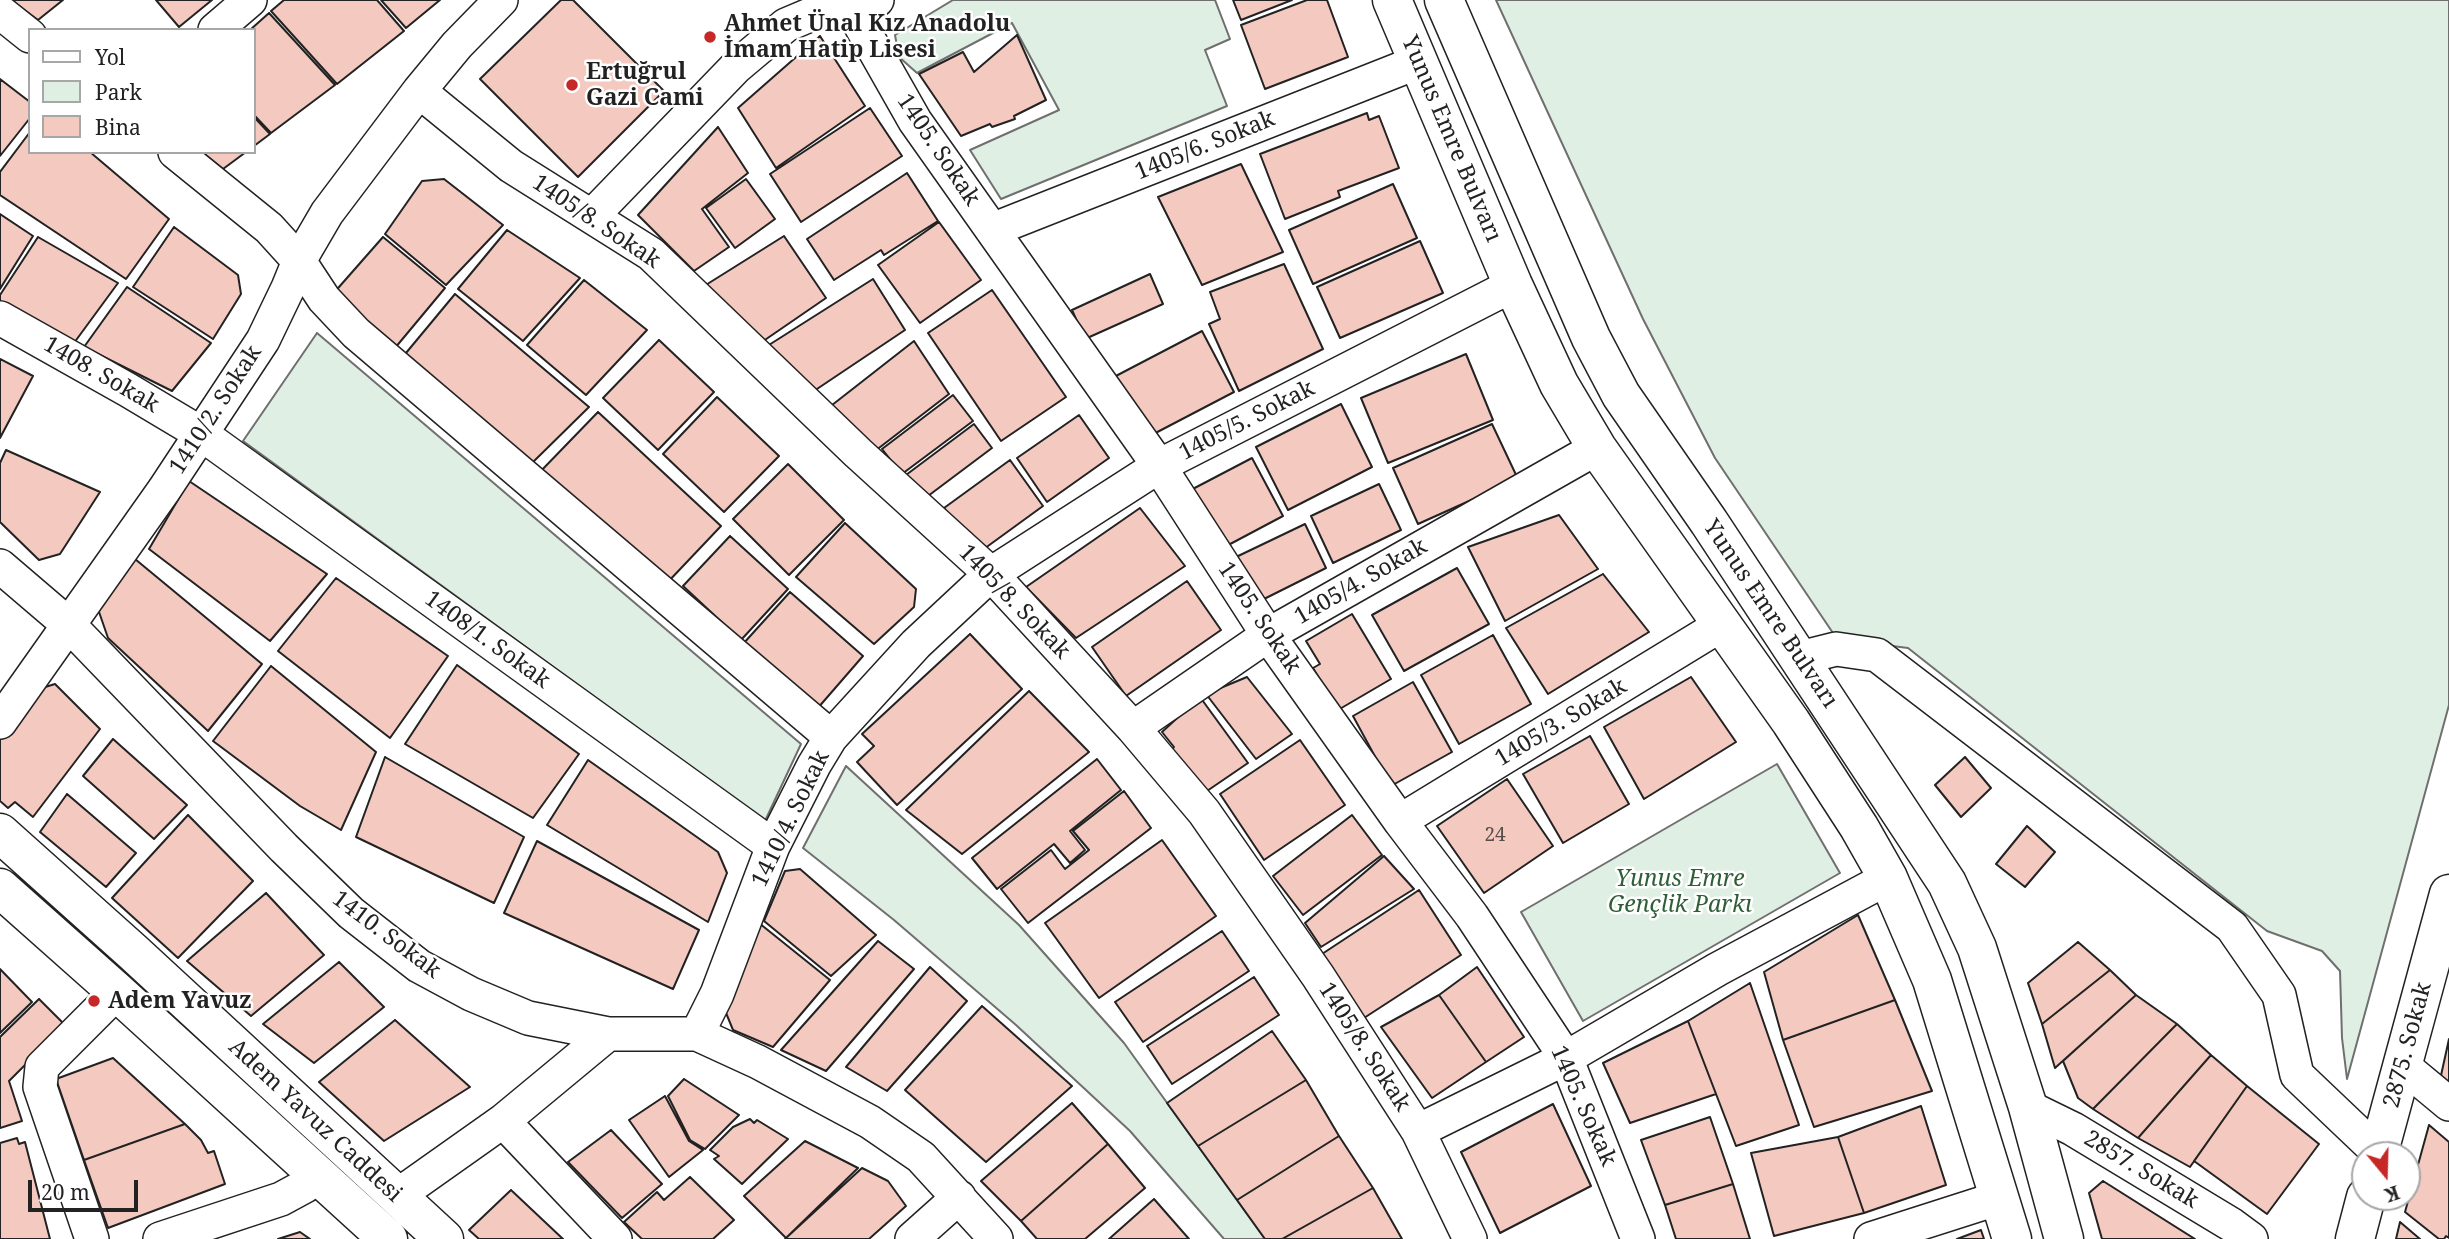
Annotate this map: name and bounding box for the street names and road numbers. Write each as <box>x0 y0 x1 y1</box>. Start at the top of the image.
street label: Yunus Emre Bulvarı <box>1395 32 1507 246</box>
street label: 1405. Sokak <box>891 89 985 211</box>
street label: 1405/6. Sokak <box>1131 105 1279 187</box>
street label: 1405/8. Sokak <box>527 169 665 275</box>
street label: 1408. Sokak <box>38 331 164 419</box>
street label: 1410/2. Sokak <box>164 340 268 480</box>
street label: 1405/5. Sokak <box>1175 375 1319 467</box>
street label: Yunus Emre Bulvarı <box>1697 515 1843 713</box>
street label: 1405/4. Sokak <box>1290 533 1432 631</box>
street label: 1405/8. Sokak <box>953 539 1075 665</box>
street label: 1405. Sokak <box>1212 557 1306 679</box>
street label: 1408/1. Sokak <box>419 585 555 695</box>
street label: 1405/3. Sokak <box>1490 673 1632 773</box>
street label: 1410/4. Sokak <box>746 746 836 892</box>
street label: 1410. Sokak <box>326 885 446 985</box>
street label: 1405/8. Sokak <box>1312 977 1416 1117</box>
street label: 2875. Sokak <box>2378 979 2438 1111</box>
street label: Adem Yavuz Caddesi <box>223 1034 407 1208</box>
street label: 1405. Sokak <box>1544 1042 1622 1170</box>
street label: 2857. Sokak <box>2079 1125 2203 1215</box>

